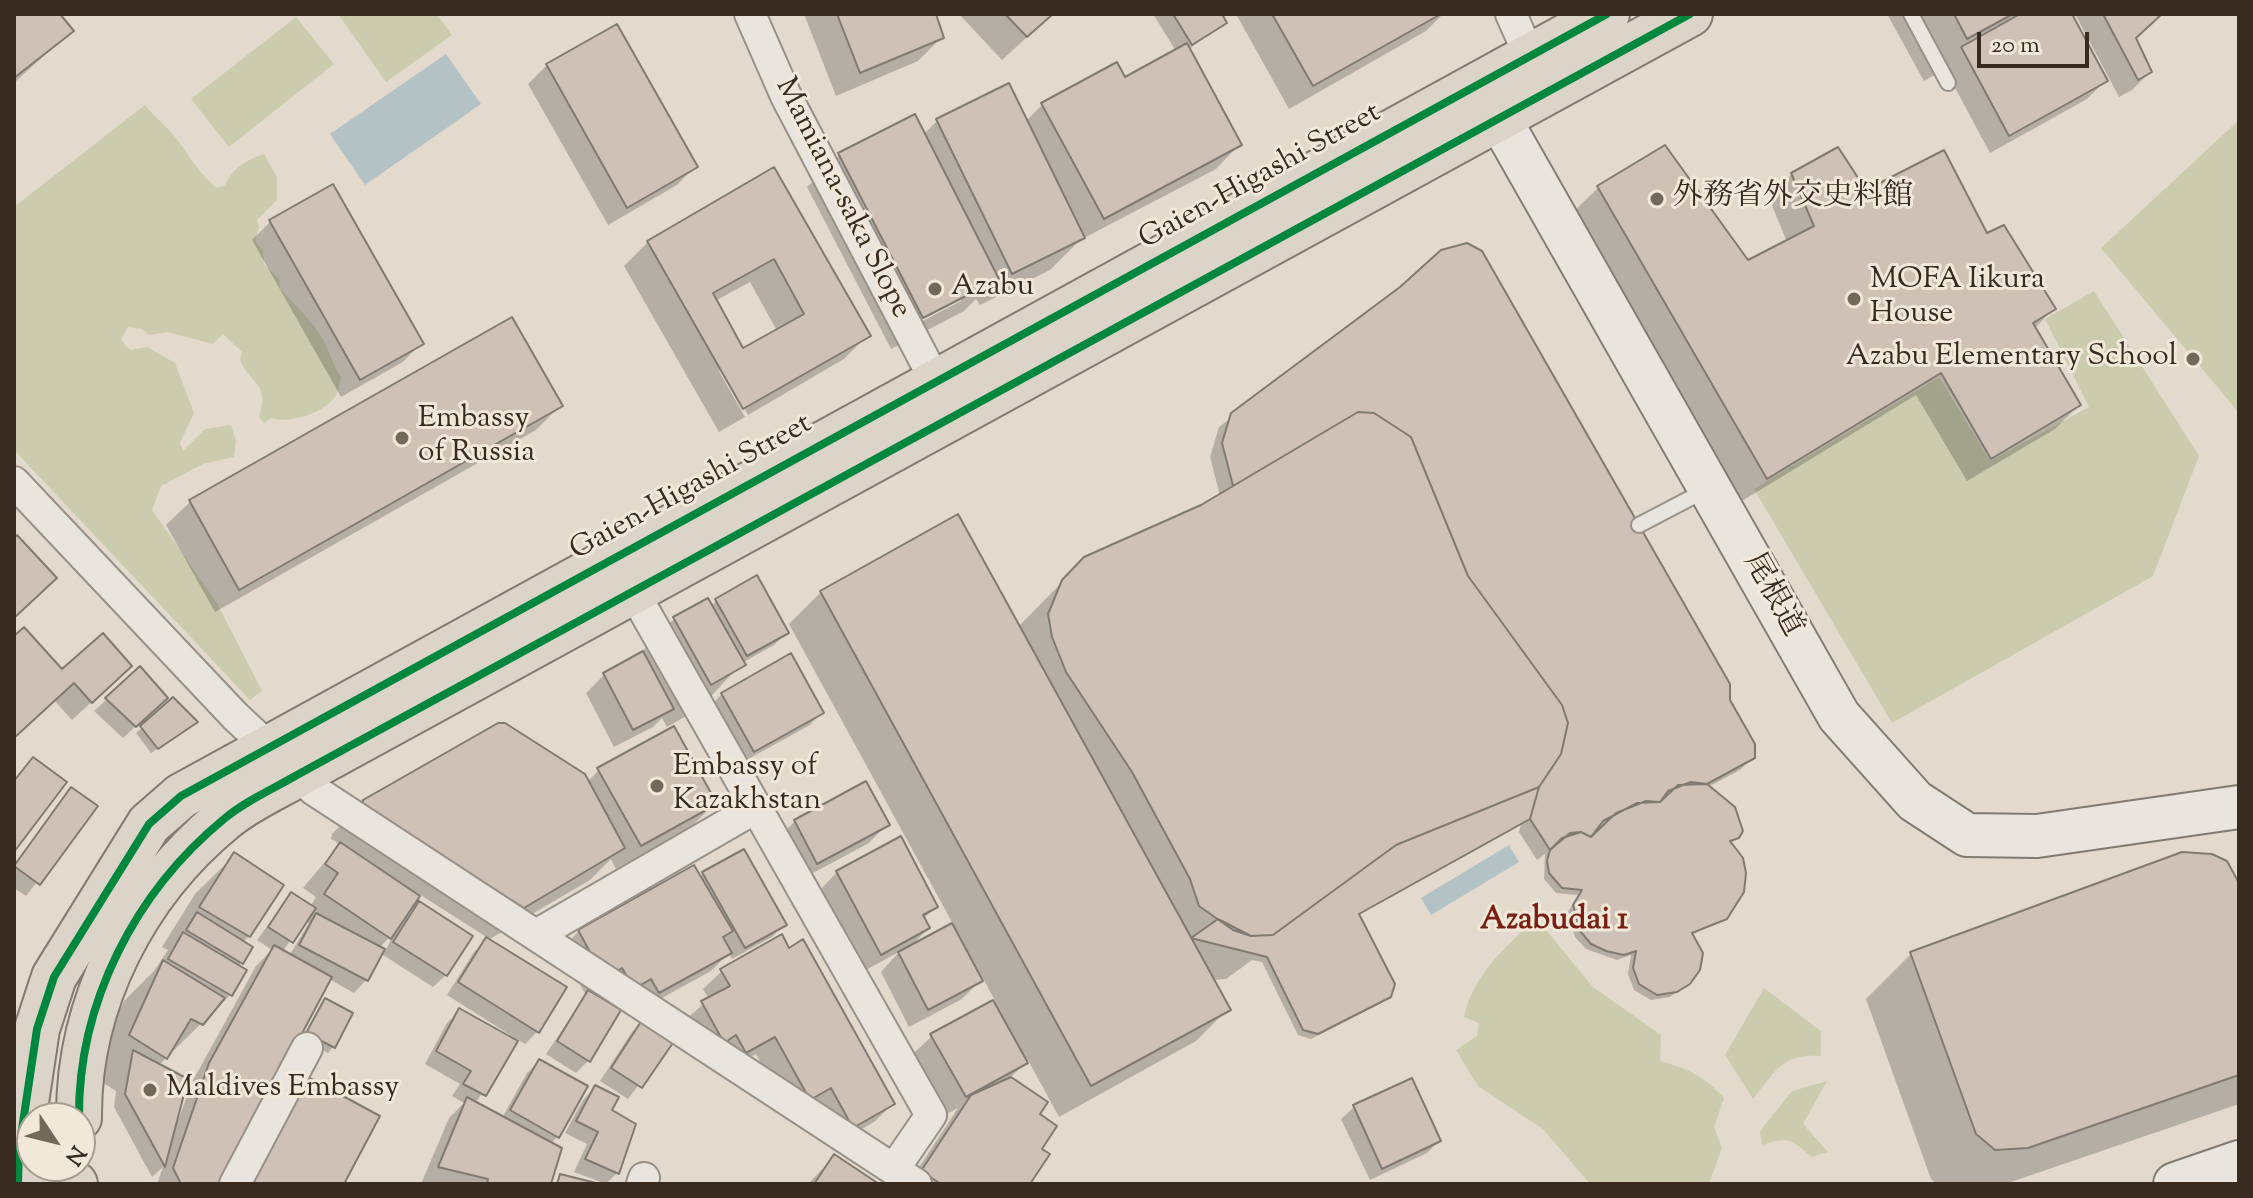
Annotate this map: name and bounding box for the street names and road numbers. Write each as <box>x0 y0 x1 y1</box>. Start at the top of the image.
street label: Mamiana-saka Slope <box>765 73 917 325</box>
street label: Gaien-Higashi Street <box>1134 97 1388 259</box>
street label: Gaien-Higashi Street <box>565 408 819 570</box>
street label: 尾根道 <box>1733 548 1809 644</box>

